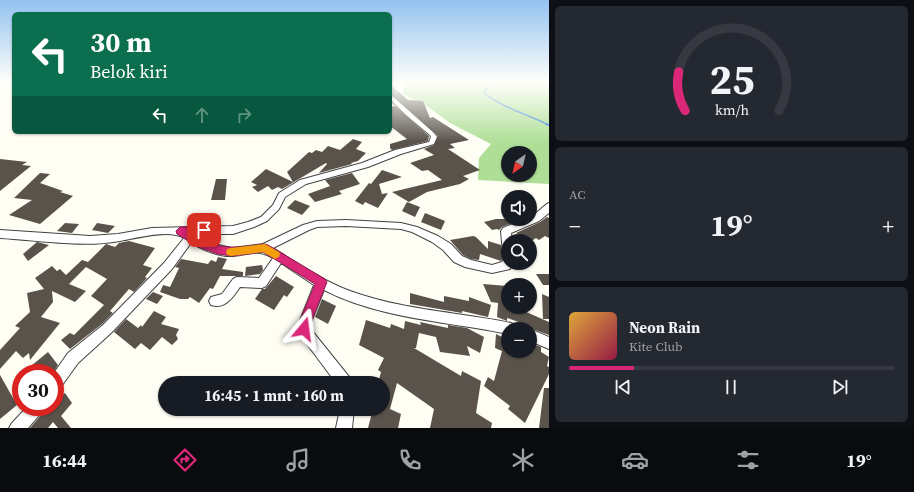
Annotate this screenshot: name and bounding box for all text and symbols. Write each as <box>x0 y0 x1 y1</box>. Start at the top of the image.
text: 30 m <box>90 23 152 61</box>
icon: left <box>24 28 76 80</box>
text: 25 <box>709 51 754 108</box>
text: Belok kiri <box>90 59 168 84</box>
text: km/h <box>715 100 749 120</box>
icon: left <box>149 104 171 126</box>
icon: ahead <box>191 104 213 126</box>
icon: right <box>233 104 255 126</box>
north arrow <box>501 146 537 182</box>
map controls <box>501 146 537 358</box>
text: AC <box>569 186 585 203</box>
button: sound <box>501 190 537 226</box>
text: 19° <box>710 205 753 246</box>
text: − <box>569 211 581 241</box>
text: + <box>882 211 894 241</box>
pin <box>187 213 221 247</box>
icon: arrive <box>193 219 215 241</box>
button: search <box>501 234 537 270</box>
button: + <box>501 278 537 314</box>
position arrow <box>283 308 325 350</box>
text: Neon Rain <box>629 317 700 338</box>
button: − <box>501 322 537 358</box>
text: Kite Club <box>629 338 682 355</box>
speed limit sign: 30 <box>12 364 64 416</box>
icon: previous <box>612 376 634 398</box>
icon: pause <box>720 376 742 398</box>
icon: next <box>829 376 851 398</box>
text: 16:45 · 1 mnt · 160 m <box>204 385 344 406</box>
icon: directions <box>171 446 199 474</box>
icon: music <box>284 446 312 474</box>
icon: phone <box>396 446 424 474</box>
icon: climate <box>509 446 537 474</box>
icon: car <box>621 446 649 474</box>
icon: filters <box>734 446 762 474</box>
text: 16:44 <box>42 448 87 473</box>
text: 19° <box>846 448 872 473</box>

